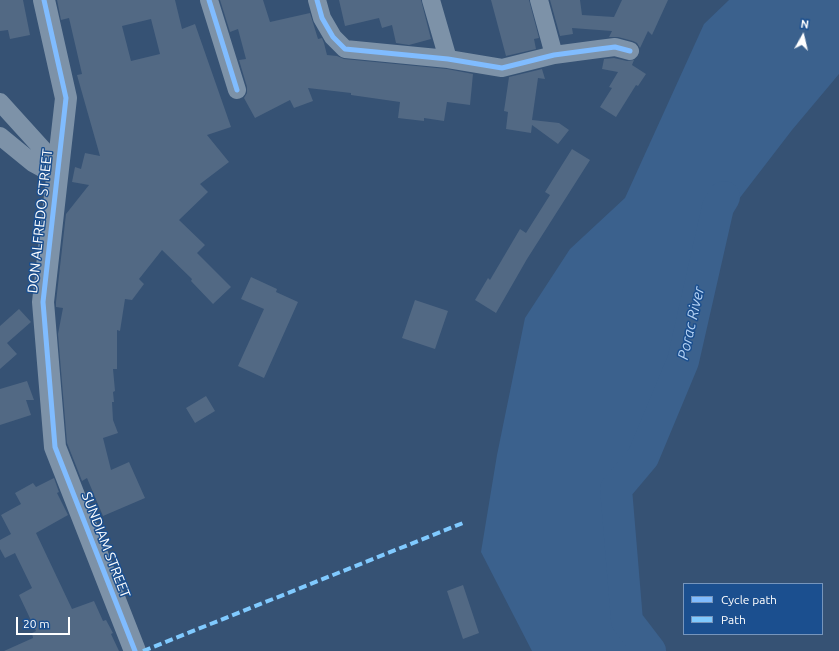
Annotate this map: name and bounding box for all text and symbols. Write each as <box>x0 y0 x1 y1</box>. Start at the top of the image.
north arrow <box>783 16 823 56</box>
text: N <box>800 18 810 31</box>
street label: DON ALFREDO STREET <box>24 148 56 294</box>
water label: Porac River <box>674 285 708 361</box>
street label: SUNDIAM STREET <box>78 490 134 600</box>
legend <box>683 583 823 635</box>
text: Cycle path <box>721 593 777 606</box>
scale bar <box>18 609 72 635</box>
text: Path <box>721 613 746 626</box>
text: 20 m <box>23 617 50 630</box>

